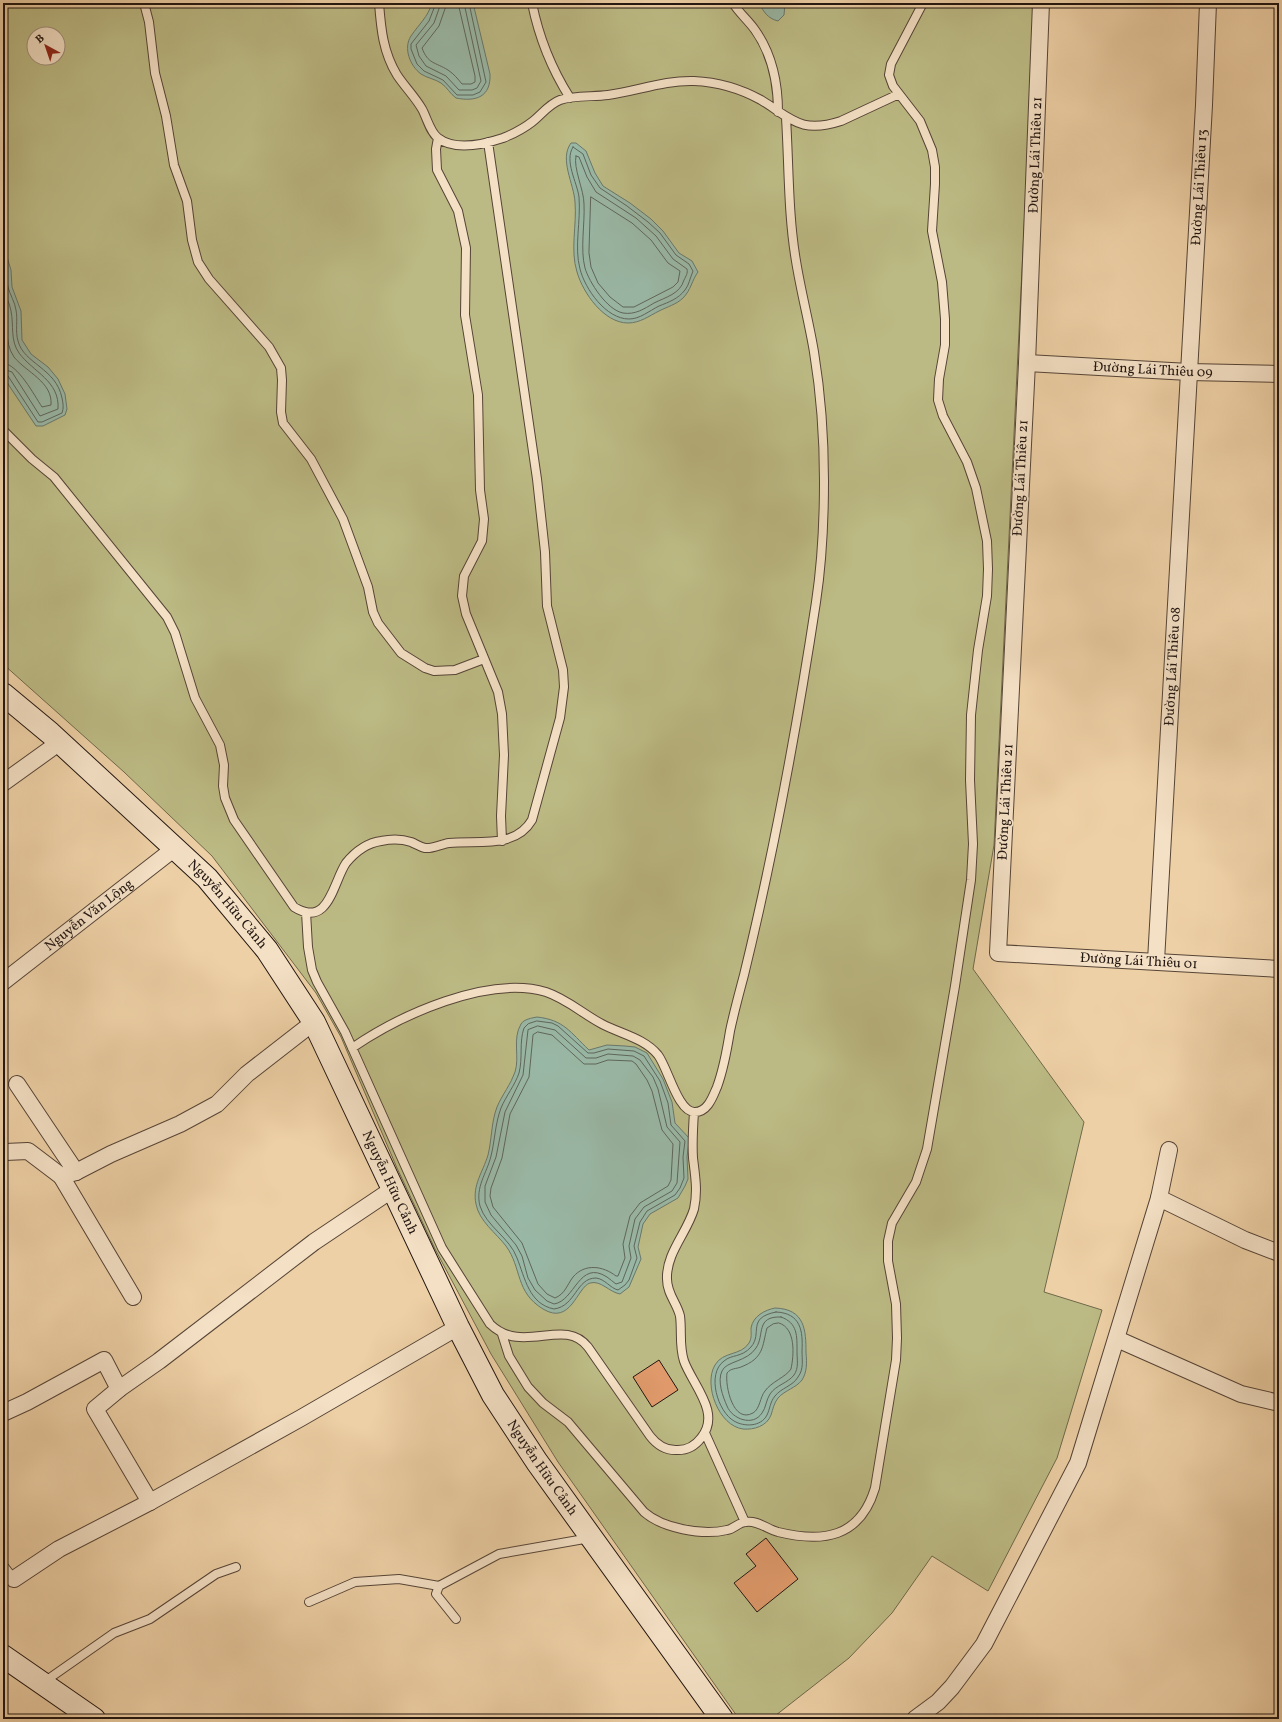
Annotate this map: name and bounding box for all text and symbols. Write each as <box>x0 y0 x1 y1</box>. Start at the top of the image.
north arrow <box>26 26 66 66</box>
text: B <box>33 31 48 48</box>
street label: Đường Lái Thiêu 21 <box>1024 96 1048 214</box>
street label: Đường Lái Thiêu 13 <box>1187 129 1212 246</box>
street label: Đường Lái Thiêu 09 <box>1092 357 1213 382</box>
street label: Đường Lái Thiêu 21 <box>1008 419 1034 537</box>
street label: Đường Lái Thiêu 08 <box>1160 606 1185 727</box>
street label: Đường Lái Thiêu 21 <box>993 743 1019 861</box>
street label: Nguyễn Hữu Cảnh <box>184 855 272 953</box>
street label: Nguyễn Văn Lộng <box>41 874 137 956</box>
street label: Đường Lái Thiêu 01 <box>1079 948 1198 974</box>
street label: Nguyễn Hữu Cảnh <box>357 1128 422 1237</box>
street label: Nguyễn Hữu Cảnh <box>502 1416 582 1519</box>

